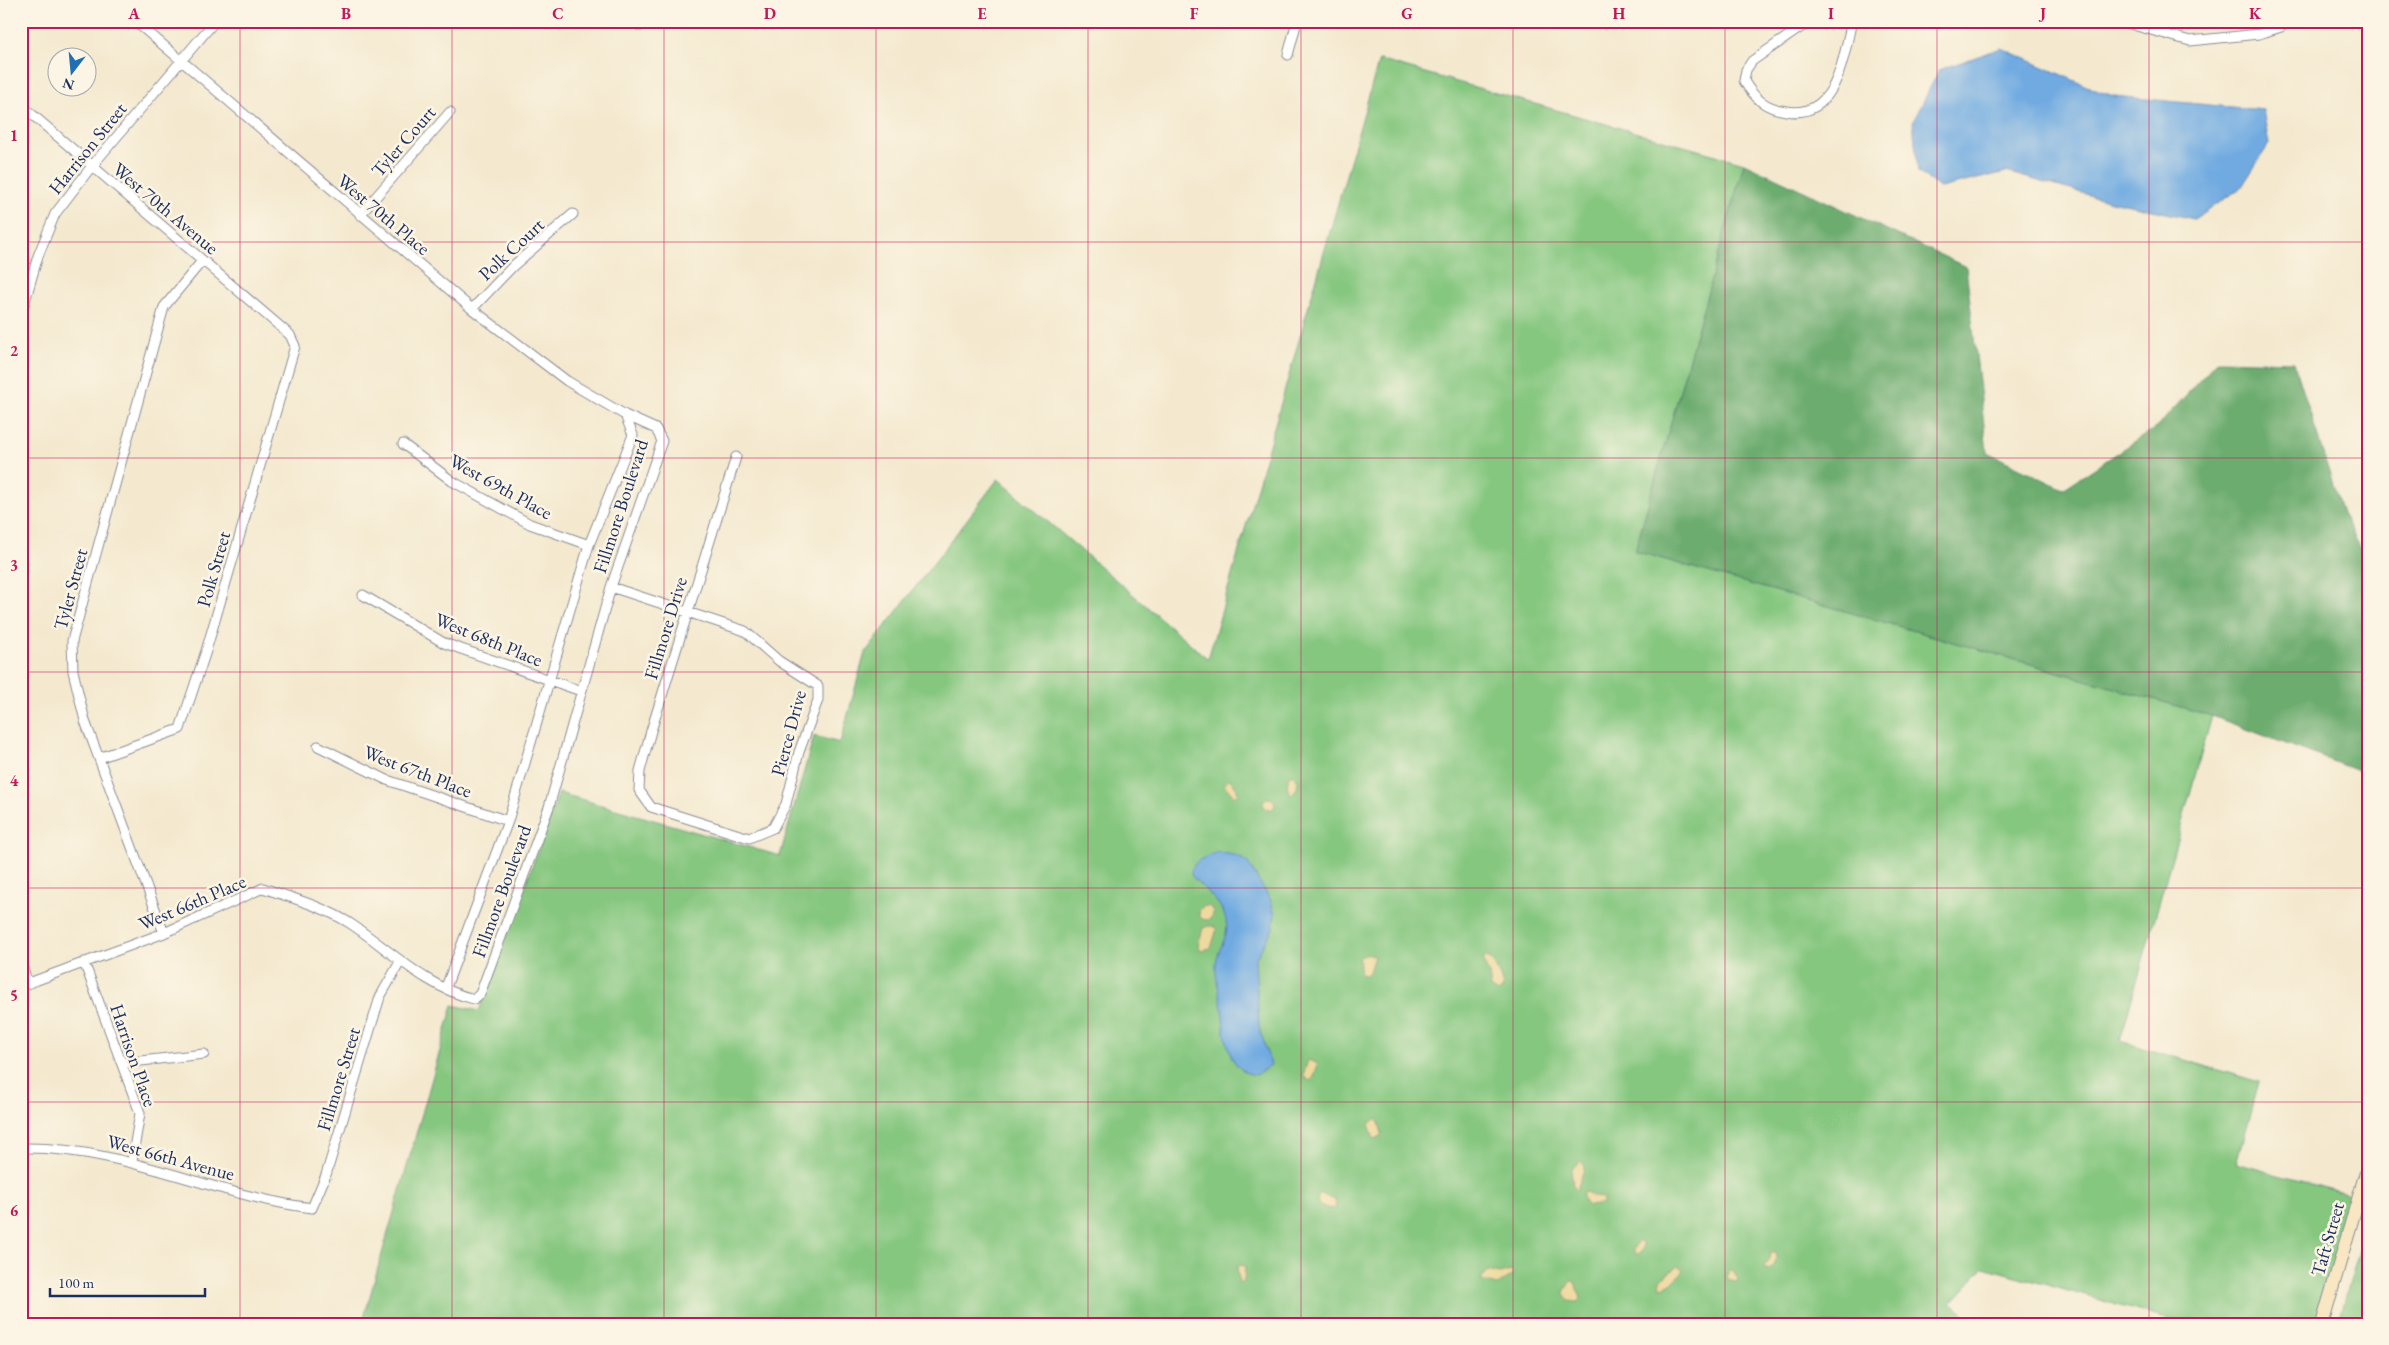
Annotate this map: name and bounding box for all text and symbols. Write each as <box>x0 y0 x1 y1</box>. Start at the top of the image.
text: A <box>127 3 140 24</box>
text: B <box>341 3 351 24</box>
text: C <box>552 3 564 24</box>
text: D <box>764 3 776 24</box>
text: E <box>977 3 987 24</box>
text: F <box>1190 3 1199 24</box>
text: G <box>1401 3 1413 24</box>
text: H <box>1613 3 1626 24</box>
text: I <box>1828 3 1834 24</box>
text: J <box>2038 3 2046 24</box>
text: K <box>2249 3 2262 24</box>
north arrow <box>48 48 98 98</box>
text: N <box>60 74 76 95</box>
street label: Harrison Street <box>43 97 132 199</box>
street label: Tyler Court <box>366 100 441 182</box>
text: 1 <box>10 125 18 146</box>
street label: West 70th Avenue <box>107 157 224 260</box>
street label: West 70th Place <box>332 168 435 261</box>
street label: Polk Court <box>473 213 550 286</box>
text: 2 <box>10 340 19 361</box>
street label: Fillmore Boulevard <box>587 436 654 576</box>
street label: West 69th Place <box>445 448 557 525</box>
street label: Polk Street <box>191 528 236 610</box>
street label: Tyler Street <box>48 546 93 632</box>
text: 3 <box>10 555 18 576</box>
street label: Fillmore Drive <box>638 574 693 682</box>
street label: West 68th Place <box>431 607 546 672</box>
street label: Pierce Drive <box>765 687 812 779</box>
street label: West 67th Place <box>360 739 476 804</box>
text: 4 <box>10 770 19 791</box>
street label: Fillmore Boulevard <box>466 821 537 961</box>
street label: West 66th Place <box>135 869 250 936</box>
text: 5 <box>10 985 18 1006</box>
street label: Harrison Place <box>104 1000 163 1110</box>
street label: Fillmore Street <box>311 1024 366 1134</box>
street label: West 66th Avenue <box>104 1128 237 1187</box>
street label: Taft Street <box>2305 1199 2350 1279</box>
text: 6 <box>10 1200 19 1221</box>
scale bar <box>50 1265 205 1297</box>
text: 100 m <box>58 1273 95 1292</box>

